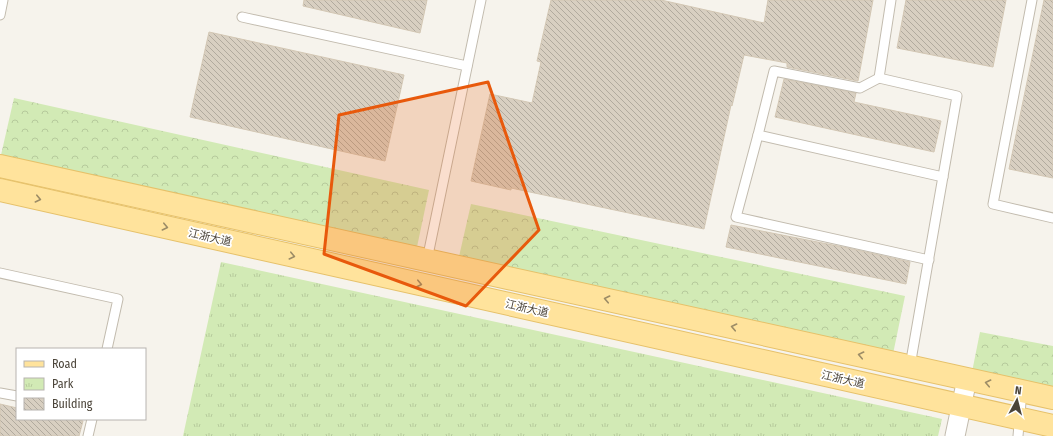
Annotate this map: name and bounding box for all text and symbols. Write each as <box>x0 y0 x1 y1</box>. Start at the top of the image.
one-way arrow <box>35 194 41 202</box>
one-way arrow <box>162 223 168 231</box>
street label: 江浙大道 <box>187 226 233 249</box>
one-way arrow <box>289 251 295 259</box>
one-way arrow <box>415 279 422 288</box>
one-way arrow <box>604 296 610 304</box>
street label: 江浙大道 <box>504 297 550 320</box>
one-way arrow <box>730 324 737 332</box>
legend <box>16 348 146 420</box>
one-way arrow <box>857 352 864 360</box>
text: Road <box>52 357 77 371</box>
street label: 江浙大道 <box>820 368 866 391</box>
text: Park <box>52 377 74 391</box>
one-way arrow <box>984 380 991 388</box>
north arrow <box>997 380 1037 420</box>
text: N <box>1014 384 1022 397</box>
text: Building <box>52 397 93 411</box>

